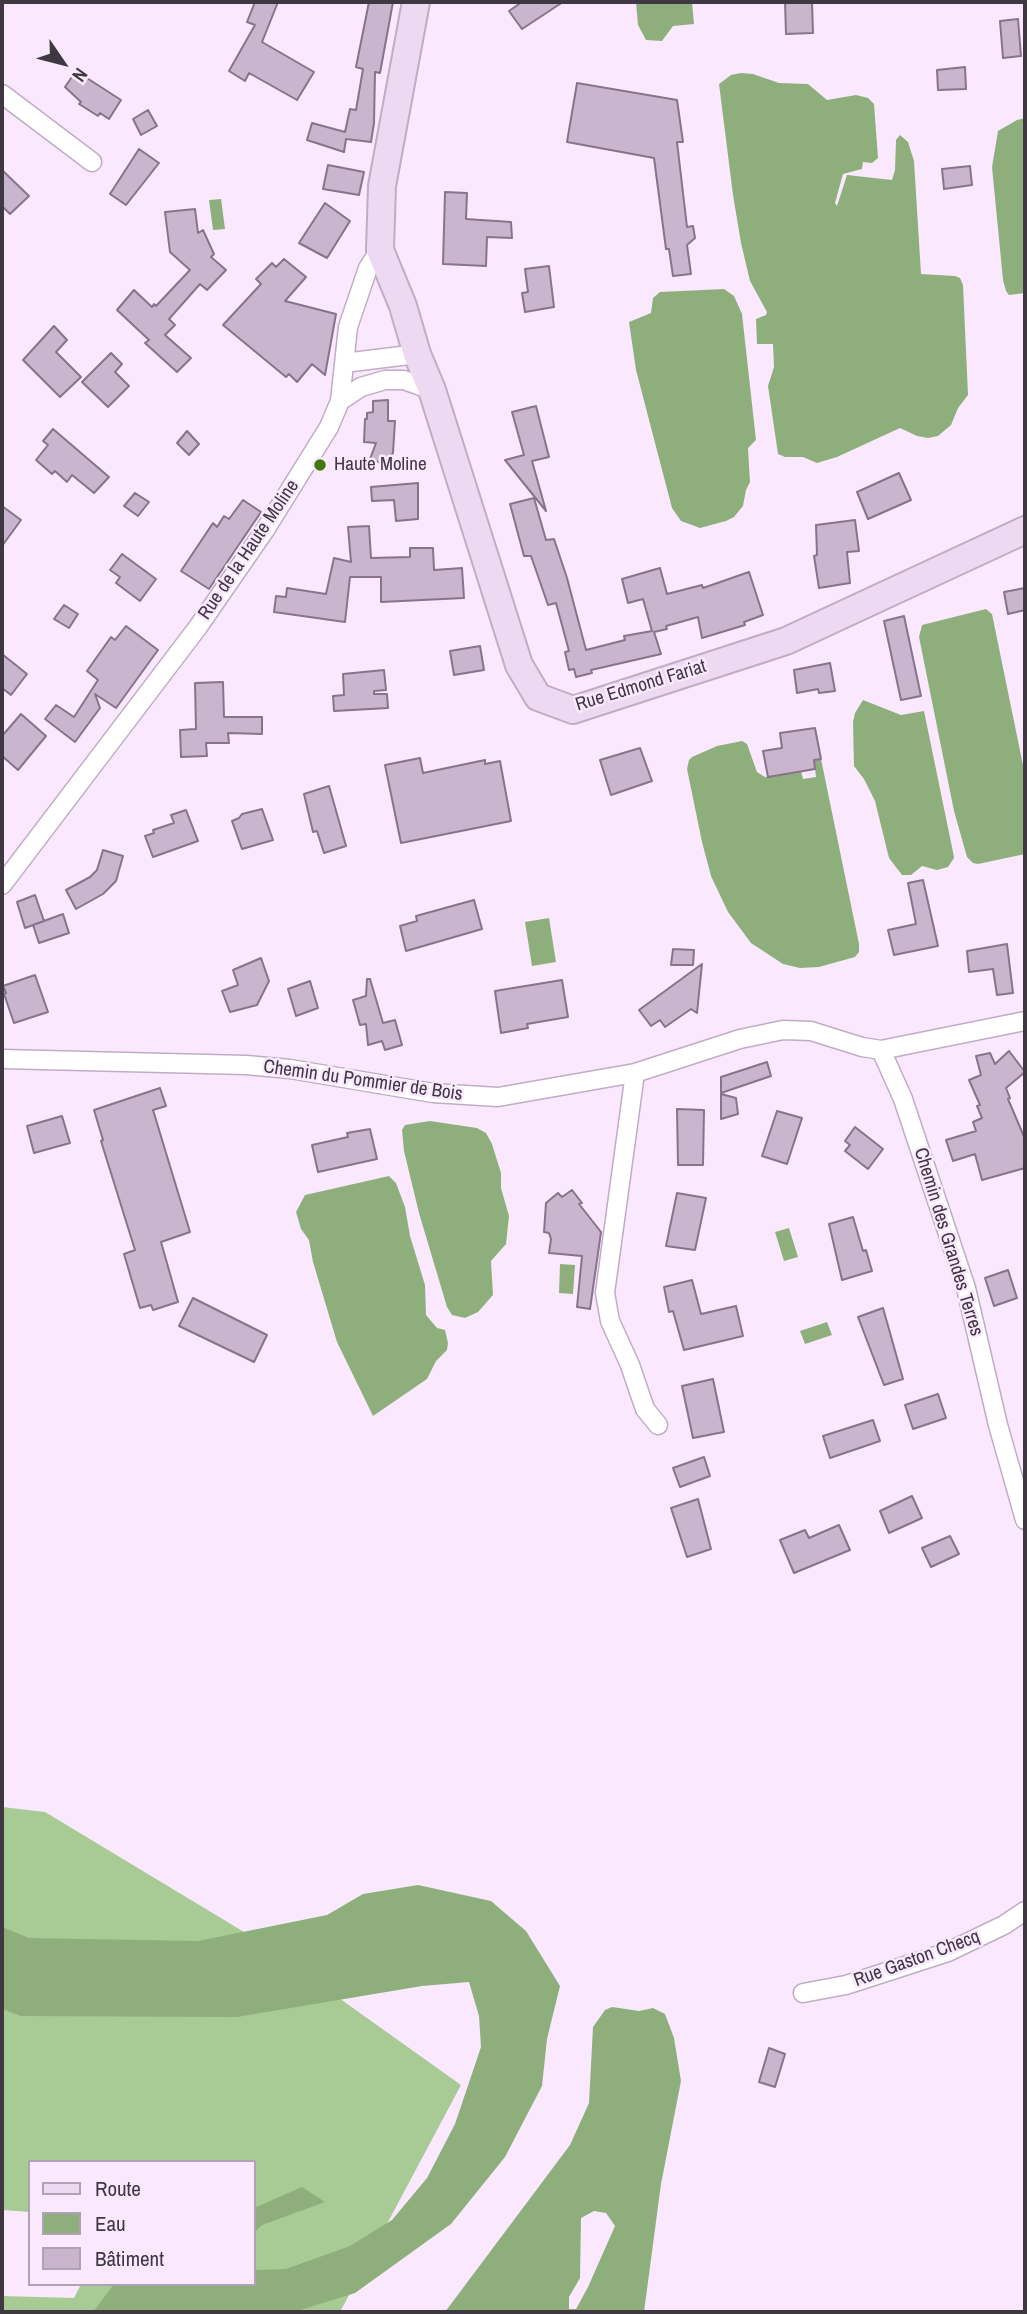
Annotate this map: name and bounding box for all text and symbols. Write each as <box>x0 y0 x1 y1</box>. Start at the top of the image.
north arrow <box>28 28 98 98</box>
text: N <box>66 63 94 87</box>
place label: Haute Moline <box>334 454 427 476</box>
marker: Haute Moline <box>312 457 328 473</box>
street label: Rue de la Haute Moline <box>194 476 304 624</box>
street label: Rue Edmond Fariat <box>573 655 709 717</box>
street label: Chemin du Pommier de Bois <box>262 1056 464 1106</box>
street label: Chemin des Grandes Terres <box>908 1145 988 1339</box>
street label: Rue Gaston Checq <box>851 1926 983 1992</box>
legend <box>28 2160 256 2286</box>
text: Route <box>95 2174 141 2203</box>
text: Eau <box>95 2209 126 2238</box>
text: Bâtiment <box>95 2244 164 2273</box>

